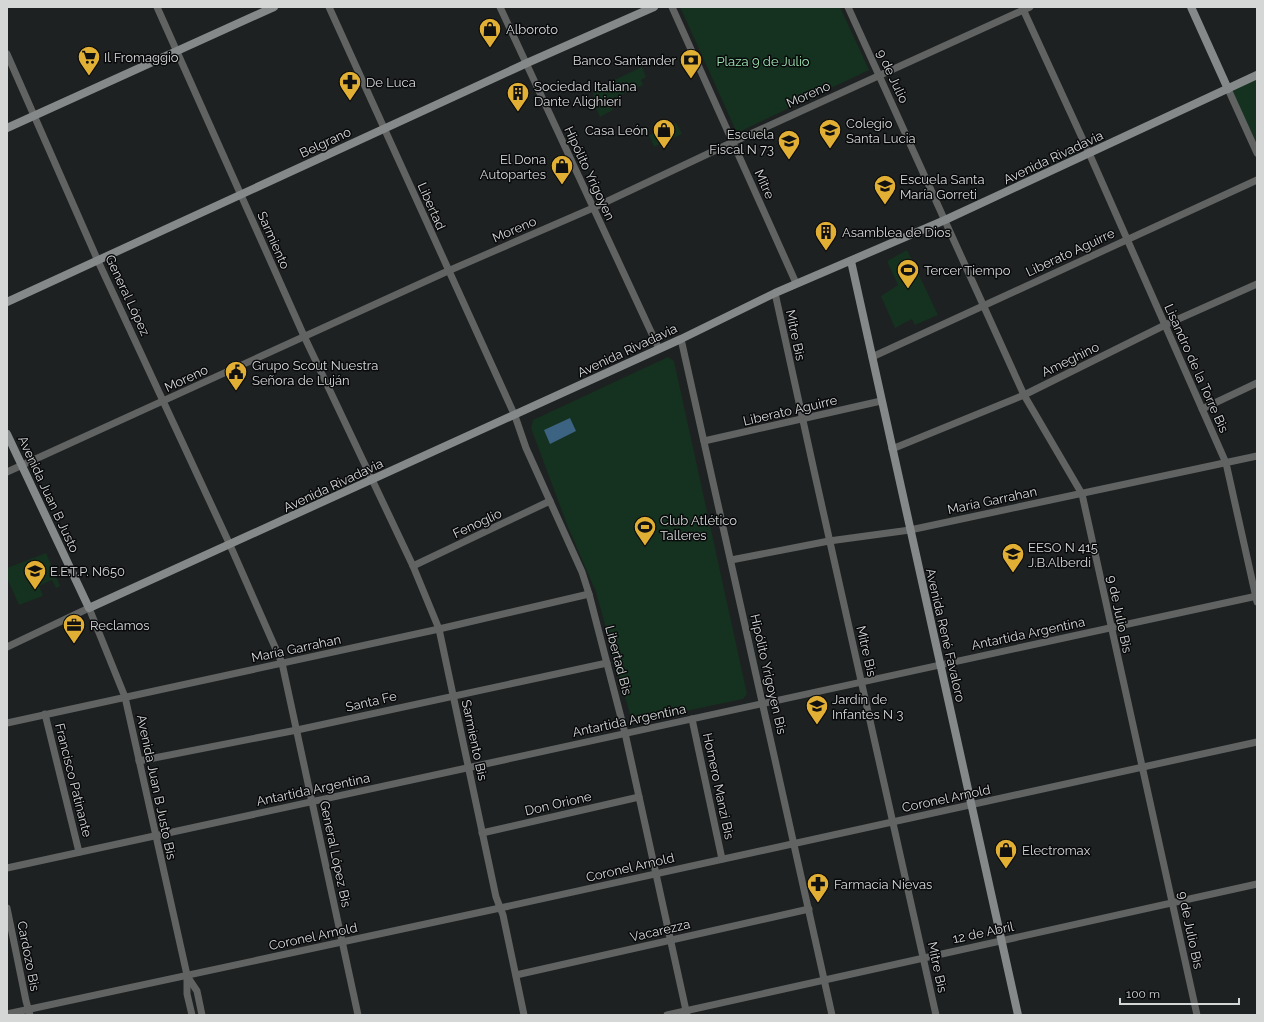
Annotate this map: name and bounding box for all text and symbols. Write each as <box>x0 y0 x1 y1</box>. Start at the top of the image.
shop icon: Alboroto <box>477 16 503 49</box>
place label: Alboroto <box>506 22 558 37</box>
supermarket icon: Il Fromaggio <box>76 44 102 77</box>
bank icon: Banco Santander <box>678 47 704 80</box>
street label: 9 de Julio <box>874 47 912 106</box>
place label: Il Fromaggio <box>104 50 179 65</box>
place label: Banco Santander <box>573 53 676 68</box>
park label: Plaza 9 de Julio <box>716 54 810 69</box>
pharmacy icon: De Luca <box>337 69 363 102</box>
place label: De Luca <box>366 75 416 90</box>
street label: Moreno <box>784 78 833 111</box>
place label: Sociedad Italiana Dante Alighieri <box>534 79 637 109</box>
building icon: Sociedad Italiana Dante Alighieri <box>505 80 531 113</box>
place label: Colegio Santa Lucia <box>846 116 916 146</box>
shop icon: Casa León <box>651 117 677 150</box>
school or university icon: Colegio Santa Lucia <box>817 117 843 150</box>
place label: Casa León <box>585 123 648 138</box>
street label: Belgrano <box>297 124 353 161</box>
street label: Hipólito Yrigoyen <box>561 124 618 223</box>
place label: Escuela Fiscal N 73 <box>709 127 774 157</box>
school or university icon: Escuela Fiscal N 73 <box>776 128 802 161</box>
street label: Avenida Rivadavia <box>1001 128 1106 187</box>
place label: El Dona Autopartes <box>480 152 546 182</box>
shop icon: El Dona Autopartes <box>549 153 575 186</box>
street label: Mitre <box>751 167 778 202</box>
place label: Escuela Santa María Gorreti <box>900 172 985 202</box>
school or university icon: Escuela Santa María Gorreti <box>872 173 898 206</box>
street label: Libertad <box>414 180 449 232</box>
street label: Sarmiento <box>254 209 293 272</box>
street label: Moreno <box>490 213 539 245</box>
building icon: Asamblea de Dios <box>813 219 839 252</box>
place label: Asamblea de Dios <box>842 225 951 240</box>
street label: Liberato Aguirre <box>1023 225 1117 280</box>
street label: General López <box>102 252 153 338</box>
sports icon: Tercer Tiempo <box>895 257 921 290</box>
place label: Tercer Tiempo <box>924 263 1011 278</box>
street label: Lisandro de la Torre Bis <box>1161 302 1232 435</box>
street label: Mitre Bis <box>783 308 808 362</box>
street label: Avenida Rivadavia <box>575 321 680 380</box>
street label: Ameghino <box>1039 339 1102 380</box>
place label: Grupo Scout Nuestra Señora de Luján <box>252 358 378 388</box>
public building icon: Grupo Scout Nuestra Señora de Luján <box>223 359 249 392</box>
street label: Moreno <box>162 362 211 395</box>
street label: Liberato Aguirre <box>742 392 839 429</box>
street label: Avenida Juan B Justo <box>15 434 82 555</box>
street label: Avenida Rivadavia <box>281 456 386 515</box>
street label: María Garrahan <box>946 484 1038 517</box>
street label: Fenoglio <box>450 505 504 541</box>
place label: Club Atlético Talleres <box>660 513 737 543</box>
sports icon: Club Atlético Talleres <box>632 514 658 547</box>
place label: EESO N 415 J.B.Alberdi <box>1028 540 1098 570</box>
school or university icon: EESO N 415 J.B.Alberdi <box>1000 541 1026 574</box>
school or university icon: E.E.T.P. N650 <box>22 558 48 591</box>
place label: E.E.T.P. N650 <box>50 564 125 579</box>
street label: Avenida René Favaloro <box>923 567 968 704</box>
street label: 9 de Julio Bis <box>1104 574 1135 654</box>
office icon: Reclamos <box>61 612 87 645</box>
street label: Hipólito Yrigoyen Bis <box>747 613 790 736</box>
street label: Antartida Argentina <box>970 614 1086 653</box>
place label: Reclamos <box>90 618 150 633</box>
street label: Libertad Bis <box>602 624 635 696</box>
street label: Mitre Bis <box>853 624 880 678</box>
street label: María Garrahan <box>250 632 342 665</box>
street label: Santa Fe <box>344 688 399 715</box>
place label: Jardín de Infantes N 3 <box>832 692 903 722</box>
school or university icon: Jardín de Infantes N 3 <box>804 693 830 726</box>
street label: Sarmiento Bis <box>459 698 490 782</box>
street label: Antartida Argentina <box>571 701 687 740</box>
street label: Avenida Juan B Justo Bis <box>134 713 179 861</box>
street label: Francisco Patinante <box>52 722 95 839</box>
street label: Homero Manzi Bis <box>700 731 737 841</box>
street label: Antartida Argentina <box>255 770 371 809</box>
street label: Coronel Arnold <box>900 782 992 815</box>
street label: Don Orione <box>523 788 593 818</box>
street label: General López Bis <box>317 800 354 909</box>
shop icon: Electromax <box>993 837 1019 870</box>
place label: Electromax <box>1022 843 1091 858</box>
street label: Coronel Arnold <box>584 850 676 885</box>
pharmacy icon: Farmacia Nievas <box>805 871 831 904</box>
place label: Farmacia Nievas <box>834 877 932 892</box>
street label: 9 de Julio Bis <box>1175 890 1206 970</box>
street label: Vacarezza <box>629 916 692 945</box>
street label: 12 de Abril <box>951 919 1015 946</box>
street label: Cardozo Bis <box>14 920 43 992</box>
street label: Coronel Arnold <box>267 920 359 953</box>
street label: Mitre Bis <box>925 940 950 994</box>
scale bar <box>1120 980 1239 1006</box>
text: 100 m <box>1126 987 1160 1001</box>

